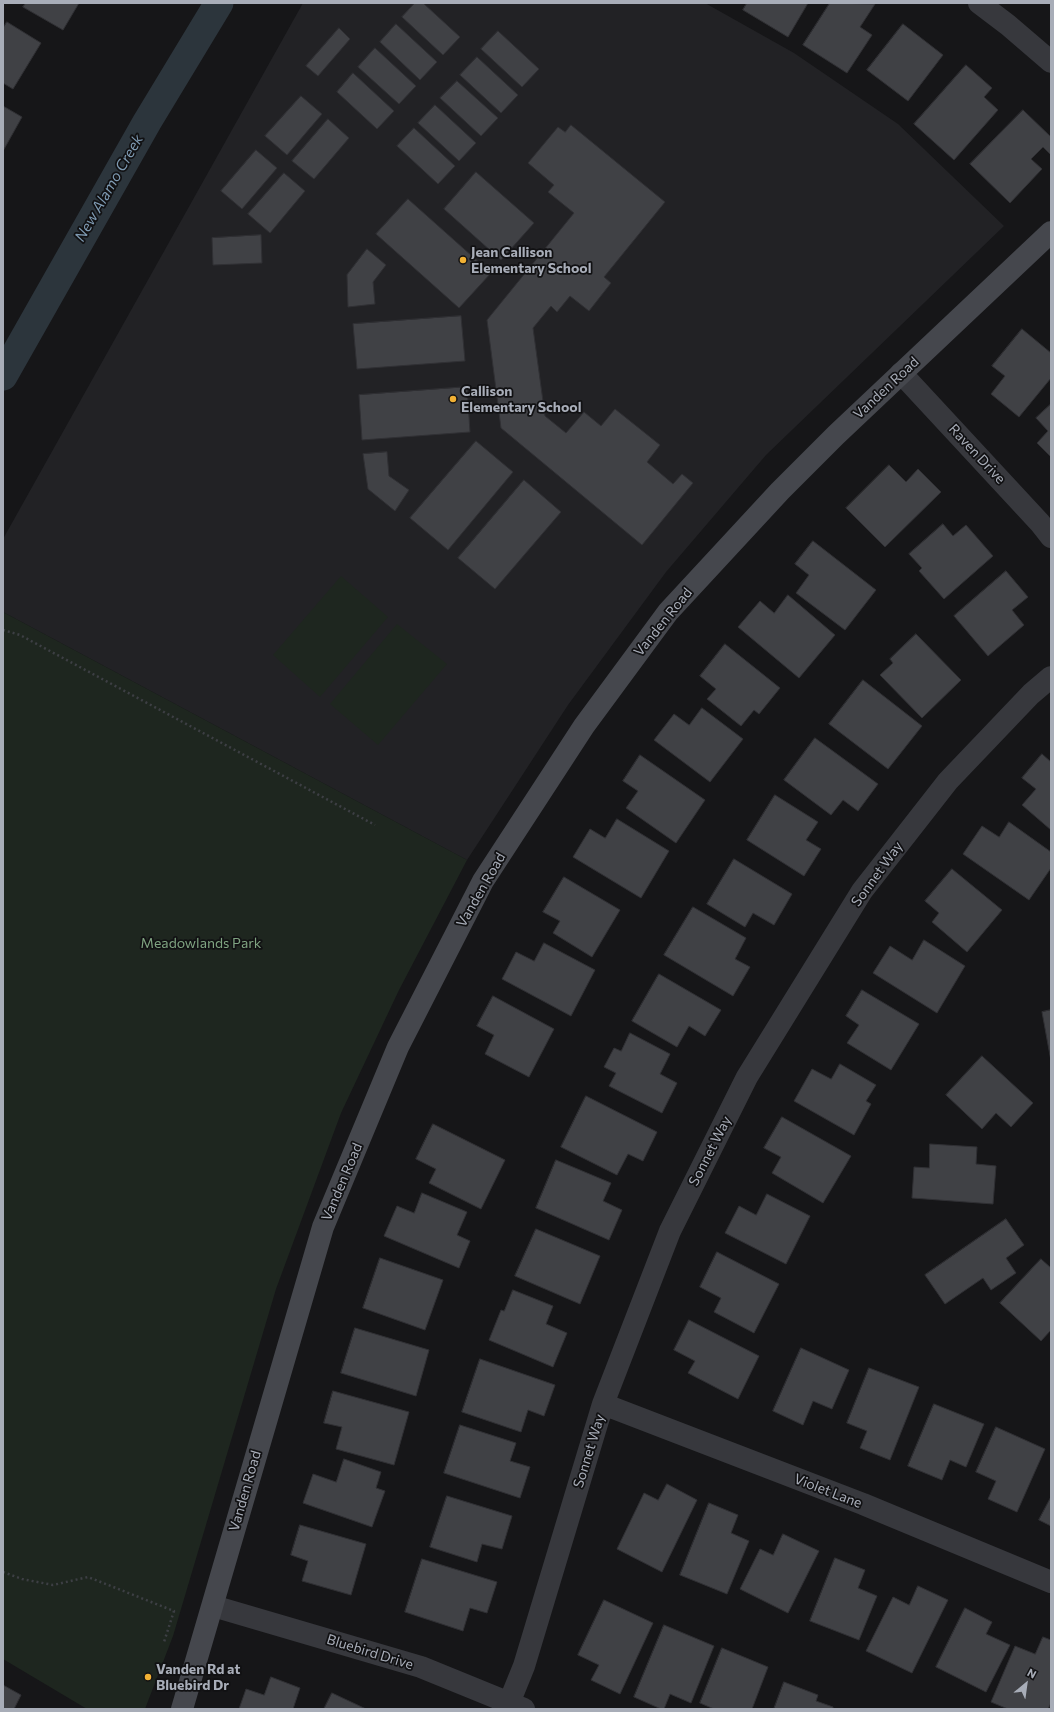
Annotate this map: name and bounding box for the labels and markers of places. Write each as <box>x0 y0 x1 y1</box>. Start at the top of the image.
place label: Jean Callison Elementary School <box>471 244 591 276</box>
marker: Jean Callison Elementary School <box>458 255 468 265</box>
place label: Callison Elementary School <box>461 383 581 416</box>
marker: Callison Elementary School <box>448 394 458 404</box>
place label: Vanden Rd at Bluebird Dr <box>156 1661 240 1694</box>
marker: Vanden Rd at Bluebird Dr <box>143 1672 153 1682</box>

